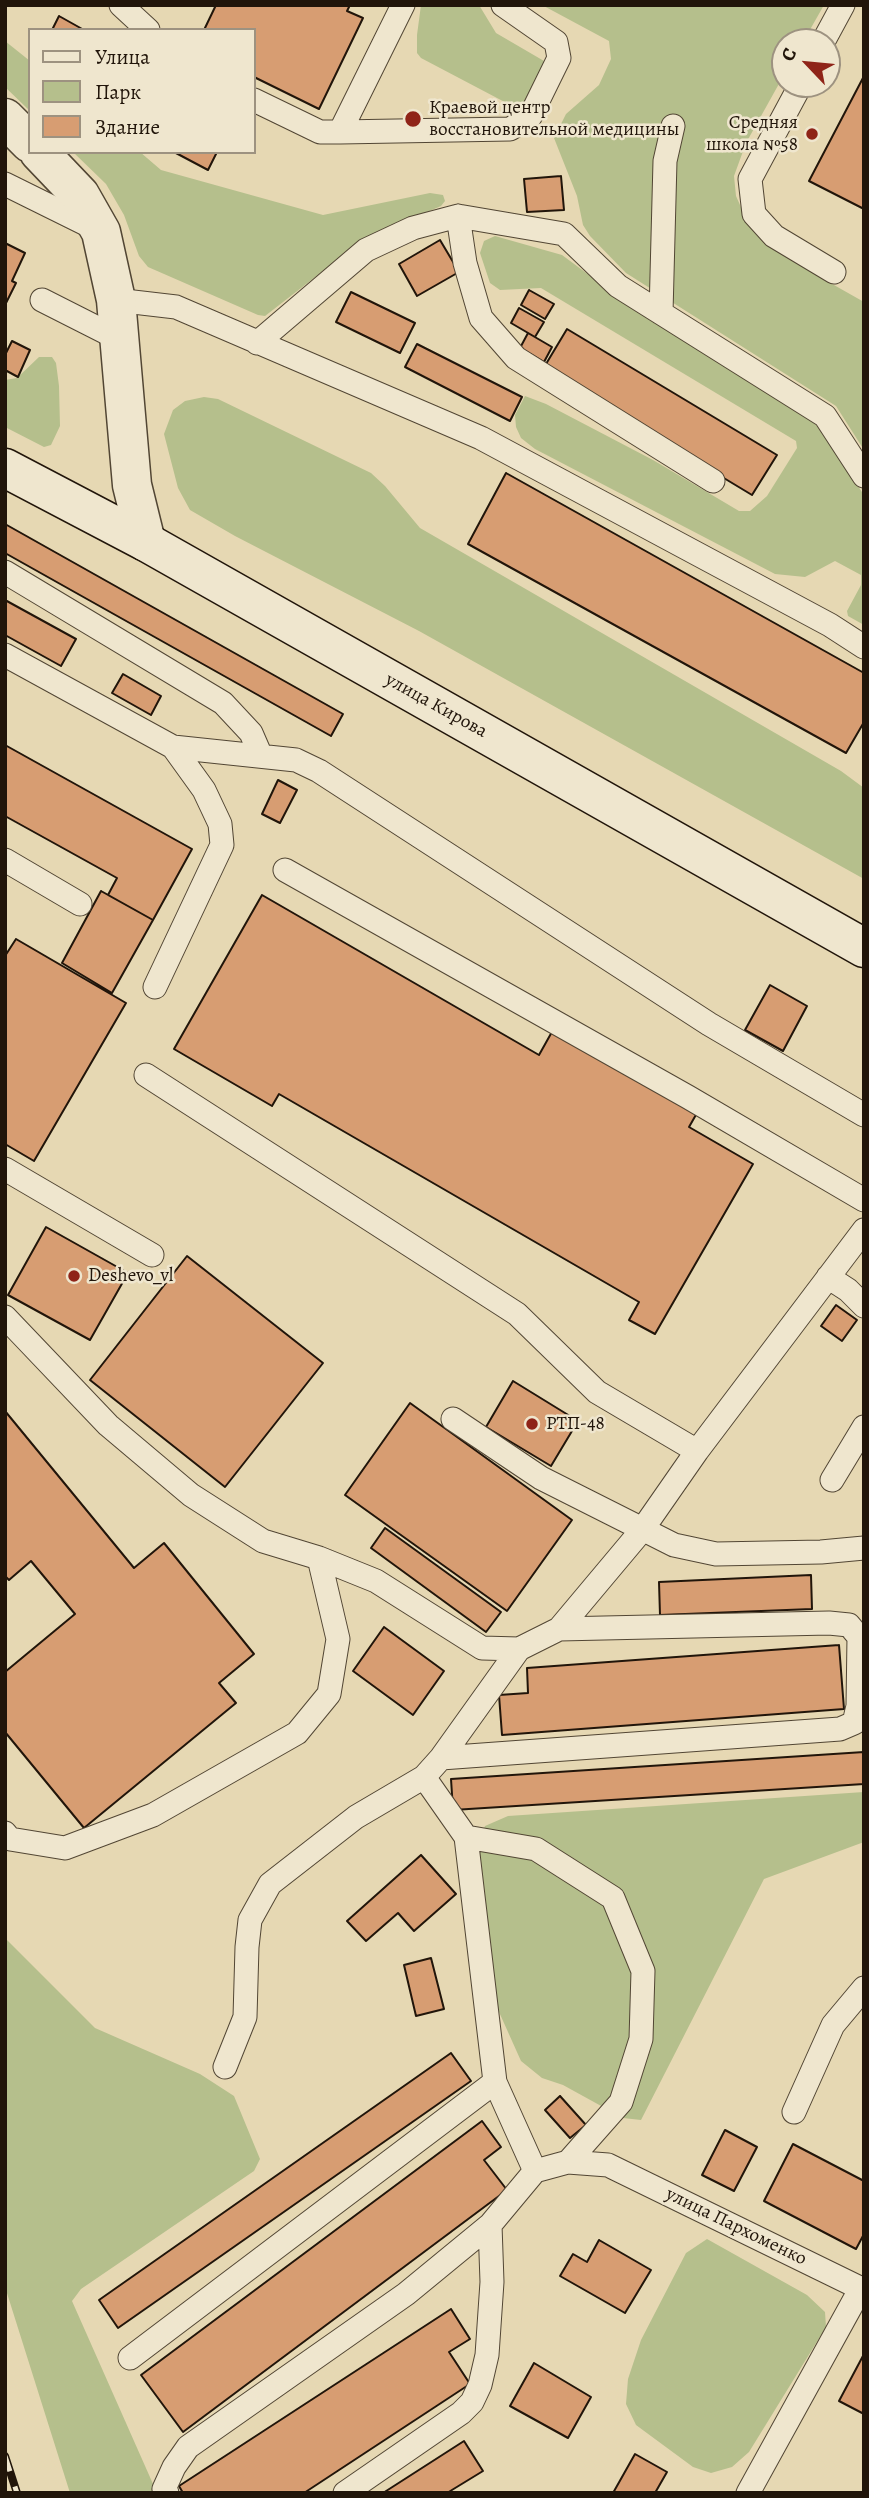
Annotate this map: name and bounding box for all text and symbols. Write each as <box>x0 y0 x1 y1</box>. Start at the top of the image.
legend <box>28 28 256 154</box>
north arrow <box>771 28 841 98</box>
text: Улица <box>95 43 150 71</box>
text: С <box>775 44 803 66</box>
text: Парк <box>95 78 141 106</box>
place label: Краевой центр восстановительной медицины <box>429 97 680 141</box>
marker: Краевой центр восстановительной медицины <box>403 109 423 129</box>
place label: Средняя школа №58 <box>706 112 798 156</box>
text: Здание <box>95 113 160 141</box>
marker: Средняя школа №58 <box>804 126 820 142</box>
street label: улица Кирова <box>381 669 491 743</box>
place label: Deshevo_vl <box>88 1265 173 1287</box>
marker: Deshevo_vl <box>66 1268 82 1284</box>
place label: РТП-48 <box>546 1413 605 1435</box>
marker: РТП-48 <box>524 1416 540 1432</box>
street label: улица Пархоменко <box>662 2183 810 2271</box>

